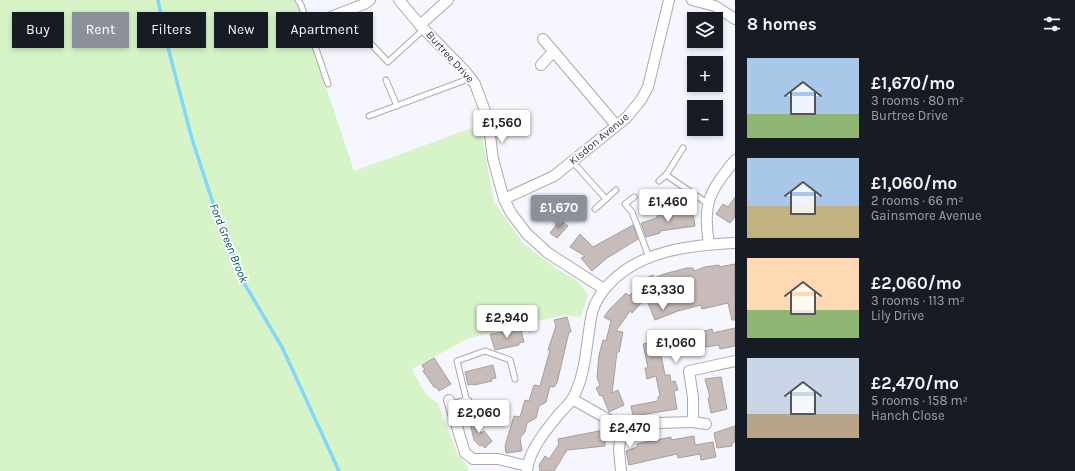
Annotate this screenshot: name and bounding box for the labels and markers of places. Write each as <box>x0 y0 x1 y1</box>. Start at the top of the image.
pin: £1,560 <box>469 110 535 144</box>
pin: £1,460 <box>635 189 701 223</box>
pin: £1,670 <box>526 195 592 229</box>
pin: £3,330 <box>630 277 696 311</box>
pin: £2,940 <box>474 305 540 339</box>
pin: £1,060 <box>643 330 709 364</box>
pin: £2,060 <box>446 400 512 434</box>
pin: £2,470 <box>597 415 663 449</box>

